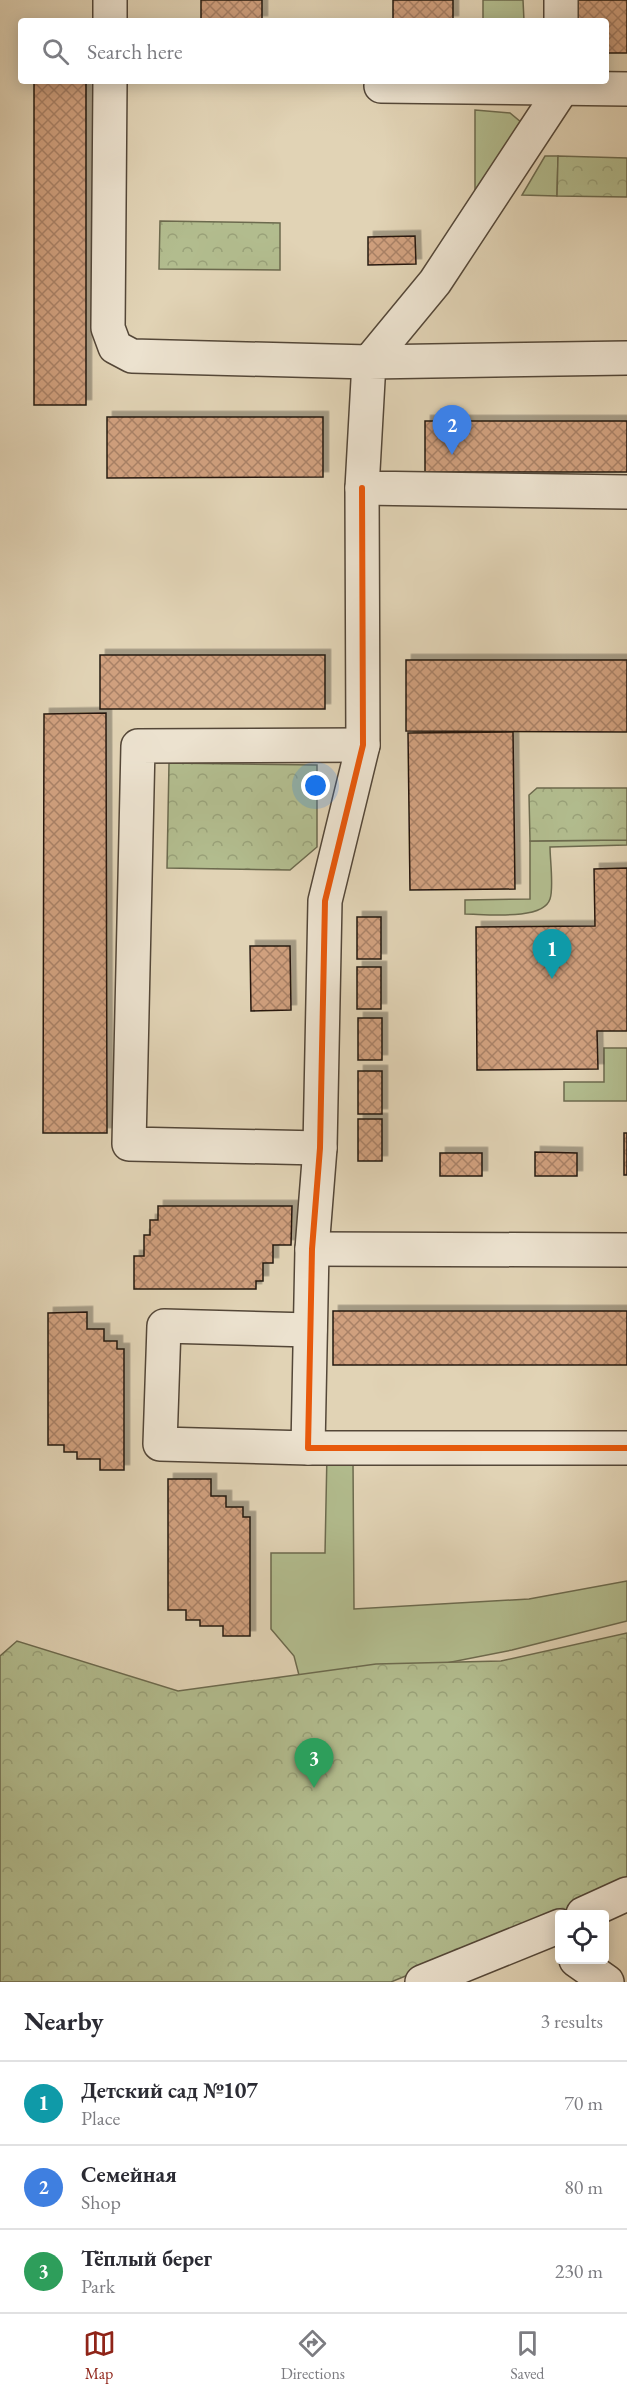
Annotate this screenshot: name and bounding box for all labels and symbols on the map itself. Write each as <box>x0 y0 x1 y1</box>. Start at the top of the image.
pin: 2 <box>432 406 472 455</box>
your location <box>301 771 330 800</box>
pin: 1 <box>532 930 572 979</box>
pin: 3 <box>294 1738 334 1788</box>

